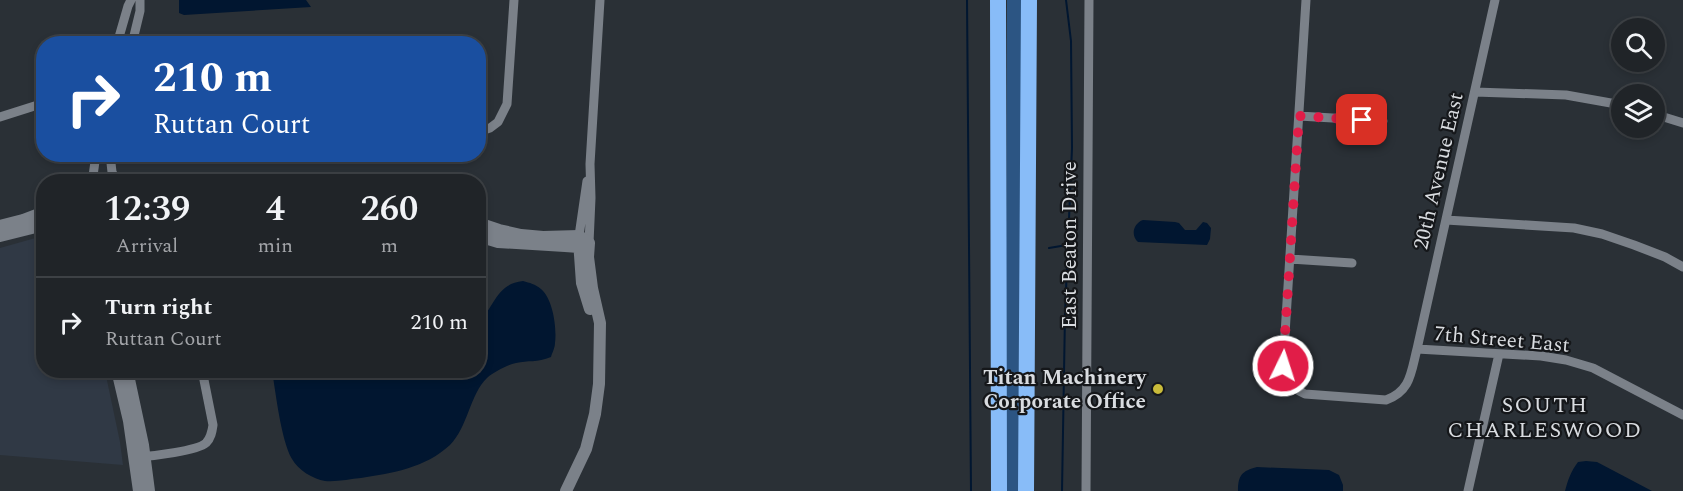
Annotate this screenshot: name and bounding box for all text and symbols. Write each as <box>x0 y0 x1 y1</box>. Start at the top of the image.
map controls <box>1611 18 1665 138</box>
button: search <box>1611 18 1665 72</box>
text: 210 m <box>153 47 272 110</box>
icon: right <box>54 60 132 138</box>
button: layers <box>1611 84 1665 138</box>
street label: 20th Avenue East <box>1405 89 1473 253</box>
pin <box>1336 94 1387 145</box>
icon: arrive <box>1345 103 1378 136</box>
text: Ruttan Court <box>153 104 310 146</box>
street label: East Beaton Drive <box>1054 161 1086 329</box>
text: 12:39 <box>104 182 190 237</box>
text: 4 <box>266 182 285 237</box>
text: 260 <box>360 182 418 237</box>
text: Arrival <box>116 231 178 261</box>
text: min <box>258 231 293 261</box>
text: m <box>381 231 398 261</box>
text: Turn right <box>105 291 212 324</box>
icon: right <box>54 306 87 339</box>
text: 210 m <box>411 306 468 339</box>
street label: 7th Street East <box>1433 318 1571 362</box>
text: Ruttan Court <box>105 324 222 354</box>
position arrow <box>1251 334 1315 398</box>
place label: Titan Machinery Corporate Office <box>983 362 1147 418</box>
marker: Titan Machinery Corporate Office <box>1151 382 1165 396</box>
district label: SOUTH CHARLESWOOD <box>1448 389 1642 447</box>

